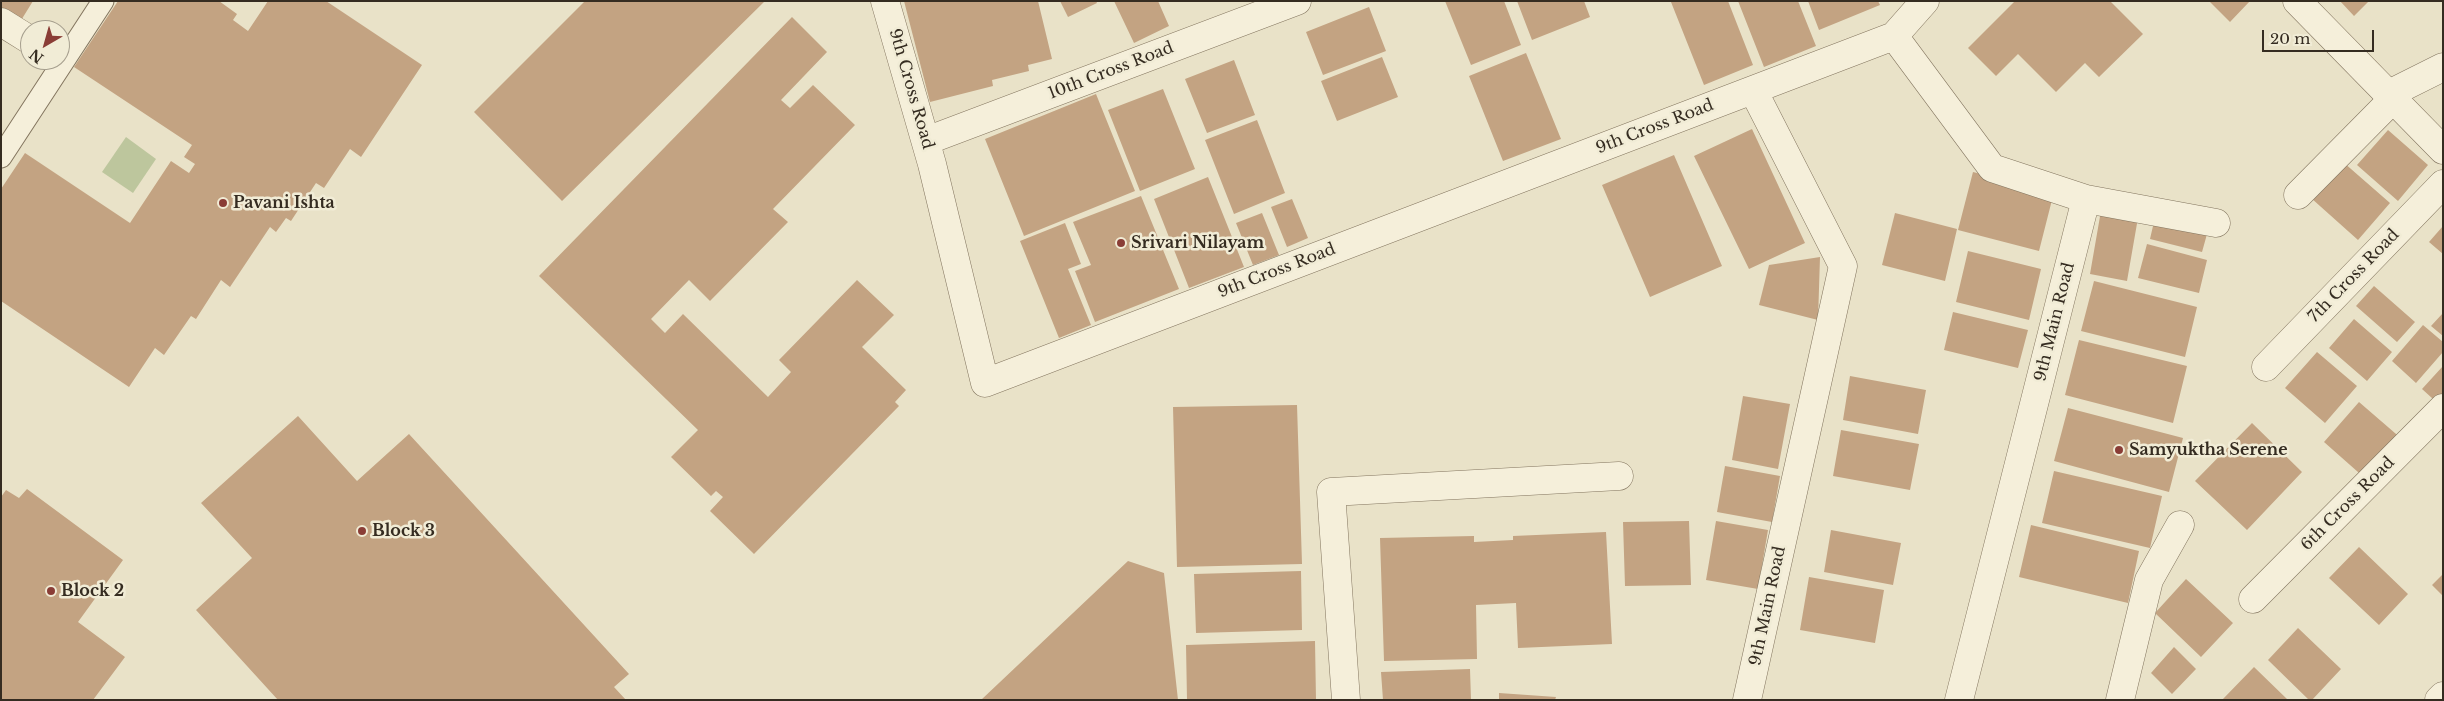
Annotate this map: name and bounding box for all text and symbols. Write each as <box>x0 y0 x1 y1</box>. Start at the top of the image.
north arrow <box>20 20 70 70</box>
scale bar <box>2264 20 2376 52</box>
street label: 9th Cross Road <box>885 27 937 151</box>
text: 20 m <box>2270 29 2310 48</box>
street label: 10th Cross Road <box>1046 38 1176 104</box>
text: N <box>26 45 47 67</box>
street label: 9th Cross Road <box>1593 96 1717 158</box>
place label: Pavani Ishta <box>233 193 335 213</box>
marker: Pavani Ishta <box>217 197 229 209</box>
street label: 7th Cross Road <box>2305 225 2403 327</box>
place label: Srivari Nilayam <box>1131 233 1264 253</box>
marker: Srivari Nilayam <box>1115 237 1127 249</box>
street label: 9th Cross Road <box>1215 240 1339 302</box>
street label: 9th Main Road <box>2031 261 2079 383</box>
place label: Samyuktha Serene <box>2129 440 2288 460</box>
marker: Samyuktha Serene <box>2113 444 2125 456</box>
street label: 6th Cross Road <box>2297 453 2399 555</box>
place label: Block 3 <box>372 521 435 541</box>
marker: Block 3 <box>356 525 368 537</box>
street label: 9th Main Road <box>1746 544 1790 668</box>
place label: Block 2 <box>61 581 124 601</box>
marker: Block 2 <box>45 585 57 597</box>

